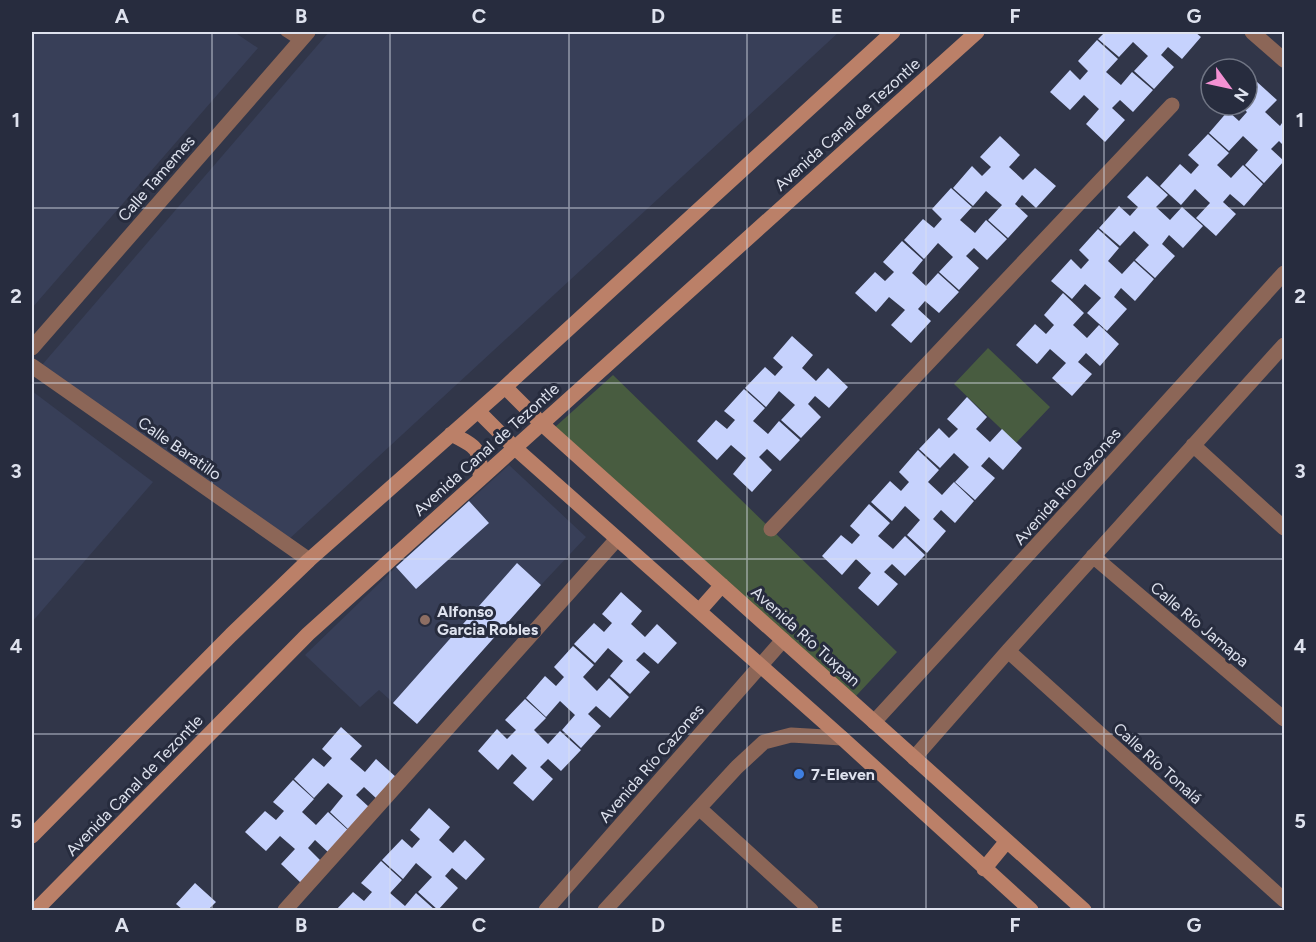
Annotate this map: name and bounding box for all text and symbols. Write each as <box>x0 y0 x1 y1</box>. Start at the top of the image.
text: A <box>115 4 130 28</box>
text: B <box>295 4 307 28</box>
text: C <box>472 4 486 28</box>
text: D <box>651 4 665 28</box>
text: E <box>831 4 843 28</box>
text: F <box>1009 4 1021 28</box>
text: G <box>1187 4 1202 28</box>
street label: Avenida Canal de Tezontle <box>771 54 924 195</box>
north arrow <box>1199 57 1259 117</box>
text: N <box>1230 85 1252 105</box>
text: 1 <box>12 108 20 132</box>
text: 1 <box>1296 108 1304 132</box>
street label: Calle Tamemes <box>114 131 199 225</box>
text: 2 <box>10 284 22 308</box>
text: 2 <box>1294 284 1306 308</box>
street label: Avenida Canal de Tezontle <box>410 379 563 520</box>
street label: Calle Baratillo <box>135 413 225 484</box>
street label: Avenida Río Cazones <box>1010 424 1125 549</box>
text: 3 <box>10 459 22 483</box>
text: 3 <box>1294 459 1306 483</box>
street label: Calle Río Jamapa <box>1147 578 1253 671</box>
street label: Avenida Río Tuxpan <box>747 583 864 690</box>
place label: Alfonso Garcia Robles <box>437 602 539 639</box>
marker: Alfonso Garcia Robles <box>418 613 432 627</box>
text: 4 <box>10 634 23 658</box>
text: 4 <box>1294 634 1307 658</box>
street label: Avenida Río Cazones <box>595 700 708 826</box>
street label: Avenida Canal de Tezontle <box>62 711 207 860</box>
street label: Calle Río Tonalá <box>1110 719 1206 808</box>
place label: 7-Eleven <box>811 765 875 784</box>
marker: 7-Eleven <box>792 767 806 781</box>
text: 5 <box>10 809 22 833</box>
text: 5 <box>1294 809 1306 833</box>
text: A <box>115 913 130 937</box>
text: B <box>295 913 307 937</box>
text: C <box>472 913 486 937</box>
text: D <box>651 913 665 937</box>
text: E <box>831 913 843 937</box>
text: F <box>1009 913 1021 937</box>
text: G <box>1187 913 1202 937</box>

